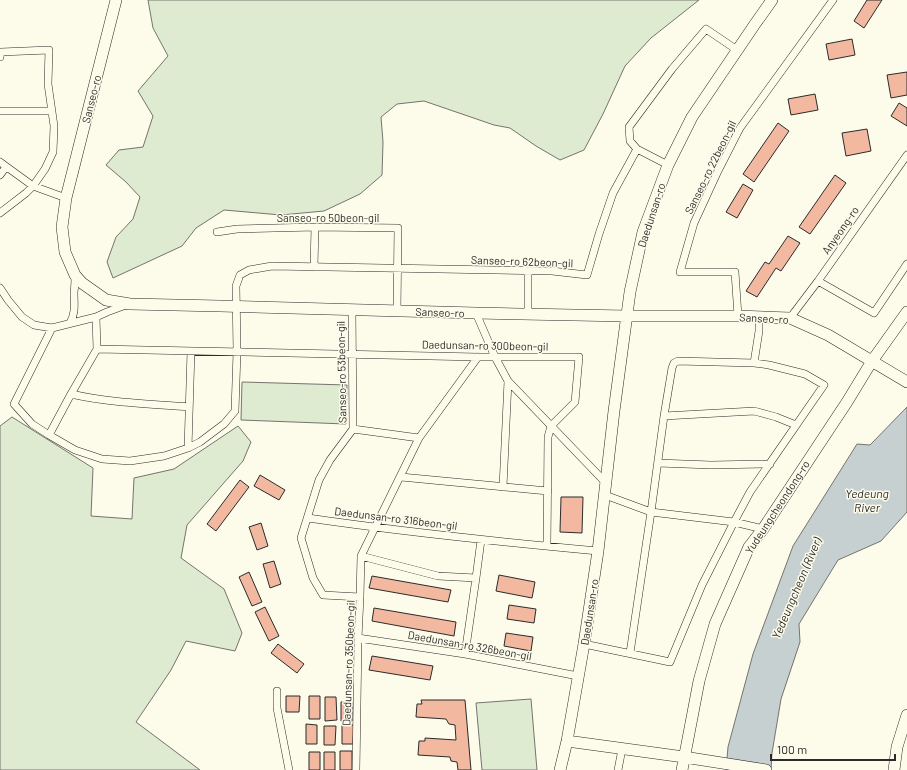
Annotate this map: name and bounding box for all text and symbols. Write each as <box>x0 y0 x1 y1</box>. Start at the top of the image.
street label: Sanseo-ro <box>79 73 103 125</box>
street label: Sanseo-ro 22beon-gil <box>682 118 738 216</box>
street label: Daedunsan-ro <box>634 181 668 249</box>
street label: Anyeong-ro <box>819 204 861 256</box>
street label: Sanseo-ro 50beon-gil <box>277 211 379 224</box>
street label: Sanseo-ro 62beon-gil <box>471 253 573 269</box>
street label: Sanseo-ro <box>415 305 465 319</box>
street label: Sanseo-ro <box>739 310 789 326</box>
street label: Sanseo-ro 53beon-gil <box>334 321 348 423</box>
street label: Daedunsan-ro 300beon-gil <box>422 337 548 353</box>
street label: Yudeungcheondong-ro <box>742 458 812 556</box>
water label: Yedeung River <box>845 486 889 514</box>
street label: Daedunsan-ro 316beon-gil <box>334 504 458 532</box>
water label: Yedeungcheon (River) <box>768 534 824 641</box>
street label: Daedunsan-ro <box>577 578 601 646</box>
street label: Daedunsan-ro 350beon-gil <box>339 600 357 726</box>
street label: Daedunsan-ro 326beon-gil <box>407 628 533 662</box>
scale bar <box>771 736 895 762</box>
text: 100 m <box>777 742 807 756</box>

